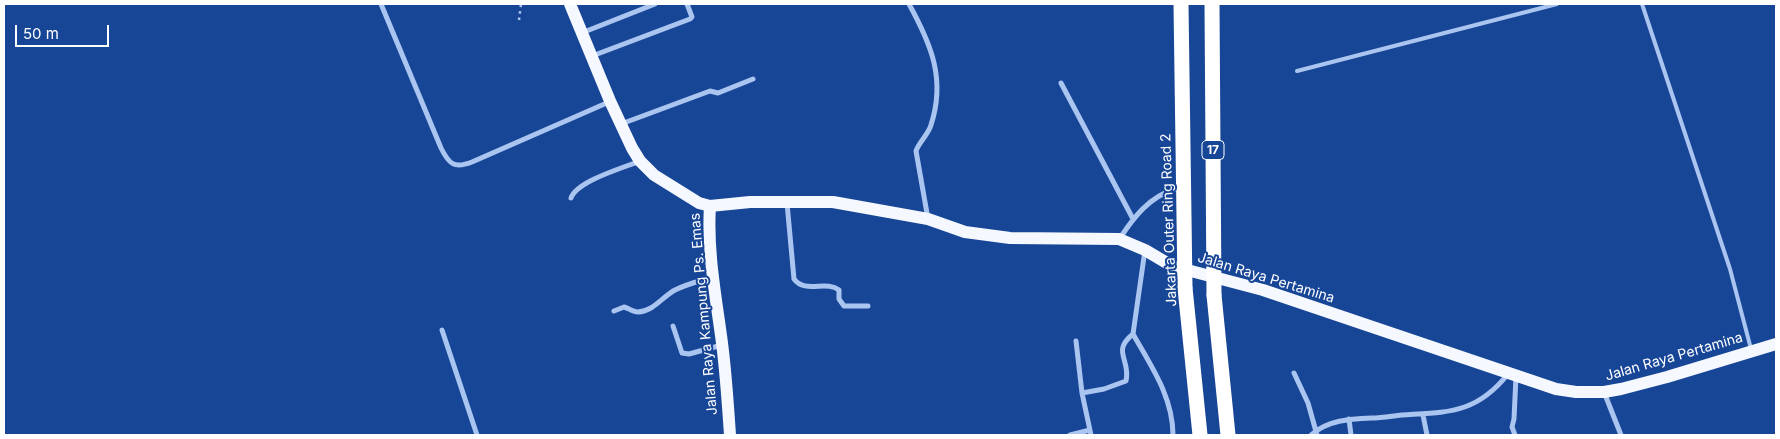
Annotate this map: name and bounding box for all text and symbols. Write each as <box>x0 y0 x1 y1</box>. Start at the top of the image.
scale bar <box>18 15 111 47</box>
text: 50 m <box>23 24 59 43</box>
street label: Jakarta Outer Ring Road 2 <box>1158 133 1180 307</box>
road number: 17 <box>1202 140 1224 160</box>
street label: Jalan Raya Kampung Ps. Emas <box>687 212 721 416</box>
street label: Jalan Raya Pertamina <box>1195 249 1337 307</box>
street label: Jalan Raya Pertamina <box>1603 329 1745 385</box>

